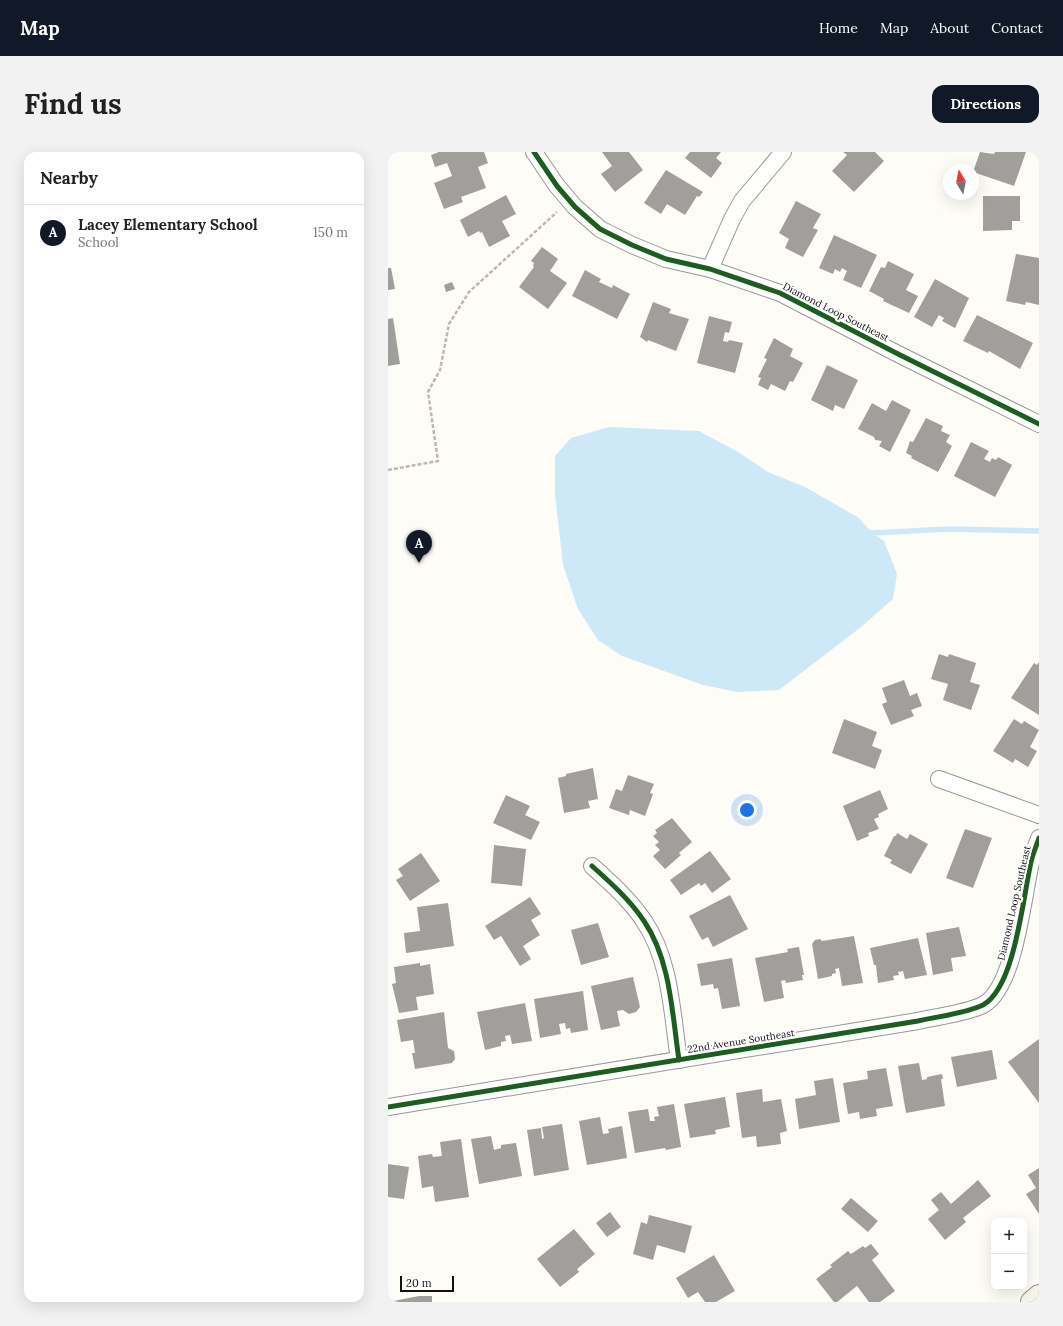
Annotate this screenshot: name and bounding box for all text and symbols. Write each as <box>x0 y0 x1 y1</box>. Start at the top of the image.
text: Map <box>20 16 60 40</box>
text: Home <box>819 19 858 37</box>
text: Map <box>880 19 908 37</box>
text: About <box>930 19 969 37</box>
text: Contact <box>991 19 1043 37</box>
button: Directions <box>932 85 1039 123</box>
text: Find us <box>24 86 122 122</box>
north arrow <box>943 164 979 200</box>
text: Nearby <box>40 167 98 189</box>
text: Lacey Elementary School <box>78 215 258 234</box>
text: A <box>49 224 57 241</box>
text: 150 m <box>313 224 348 241</box>
text: School <box>78 234 119 251</box>
street label: Diamond Loop Southeast <box>781 280 891 344</box>
pin: A <box>406 530 432 563</box>
your location <box>737 800 757 820</box>
street label: Diamond Loop Southeast <box>994 844 1034 962</box>
street label: 22nd Avenue Southeast <box>686 1026 796 1056</box>
map controls <box>991 1218 1027 1290</box>
button: + <box>991 1218 1027 1254</box>
button: − <box>991 1254 1027 1290</box>
scale bar <box>400 1274 454 1293</box>
text: 20 m <box>406 1276 431 1290</box>

